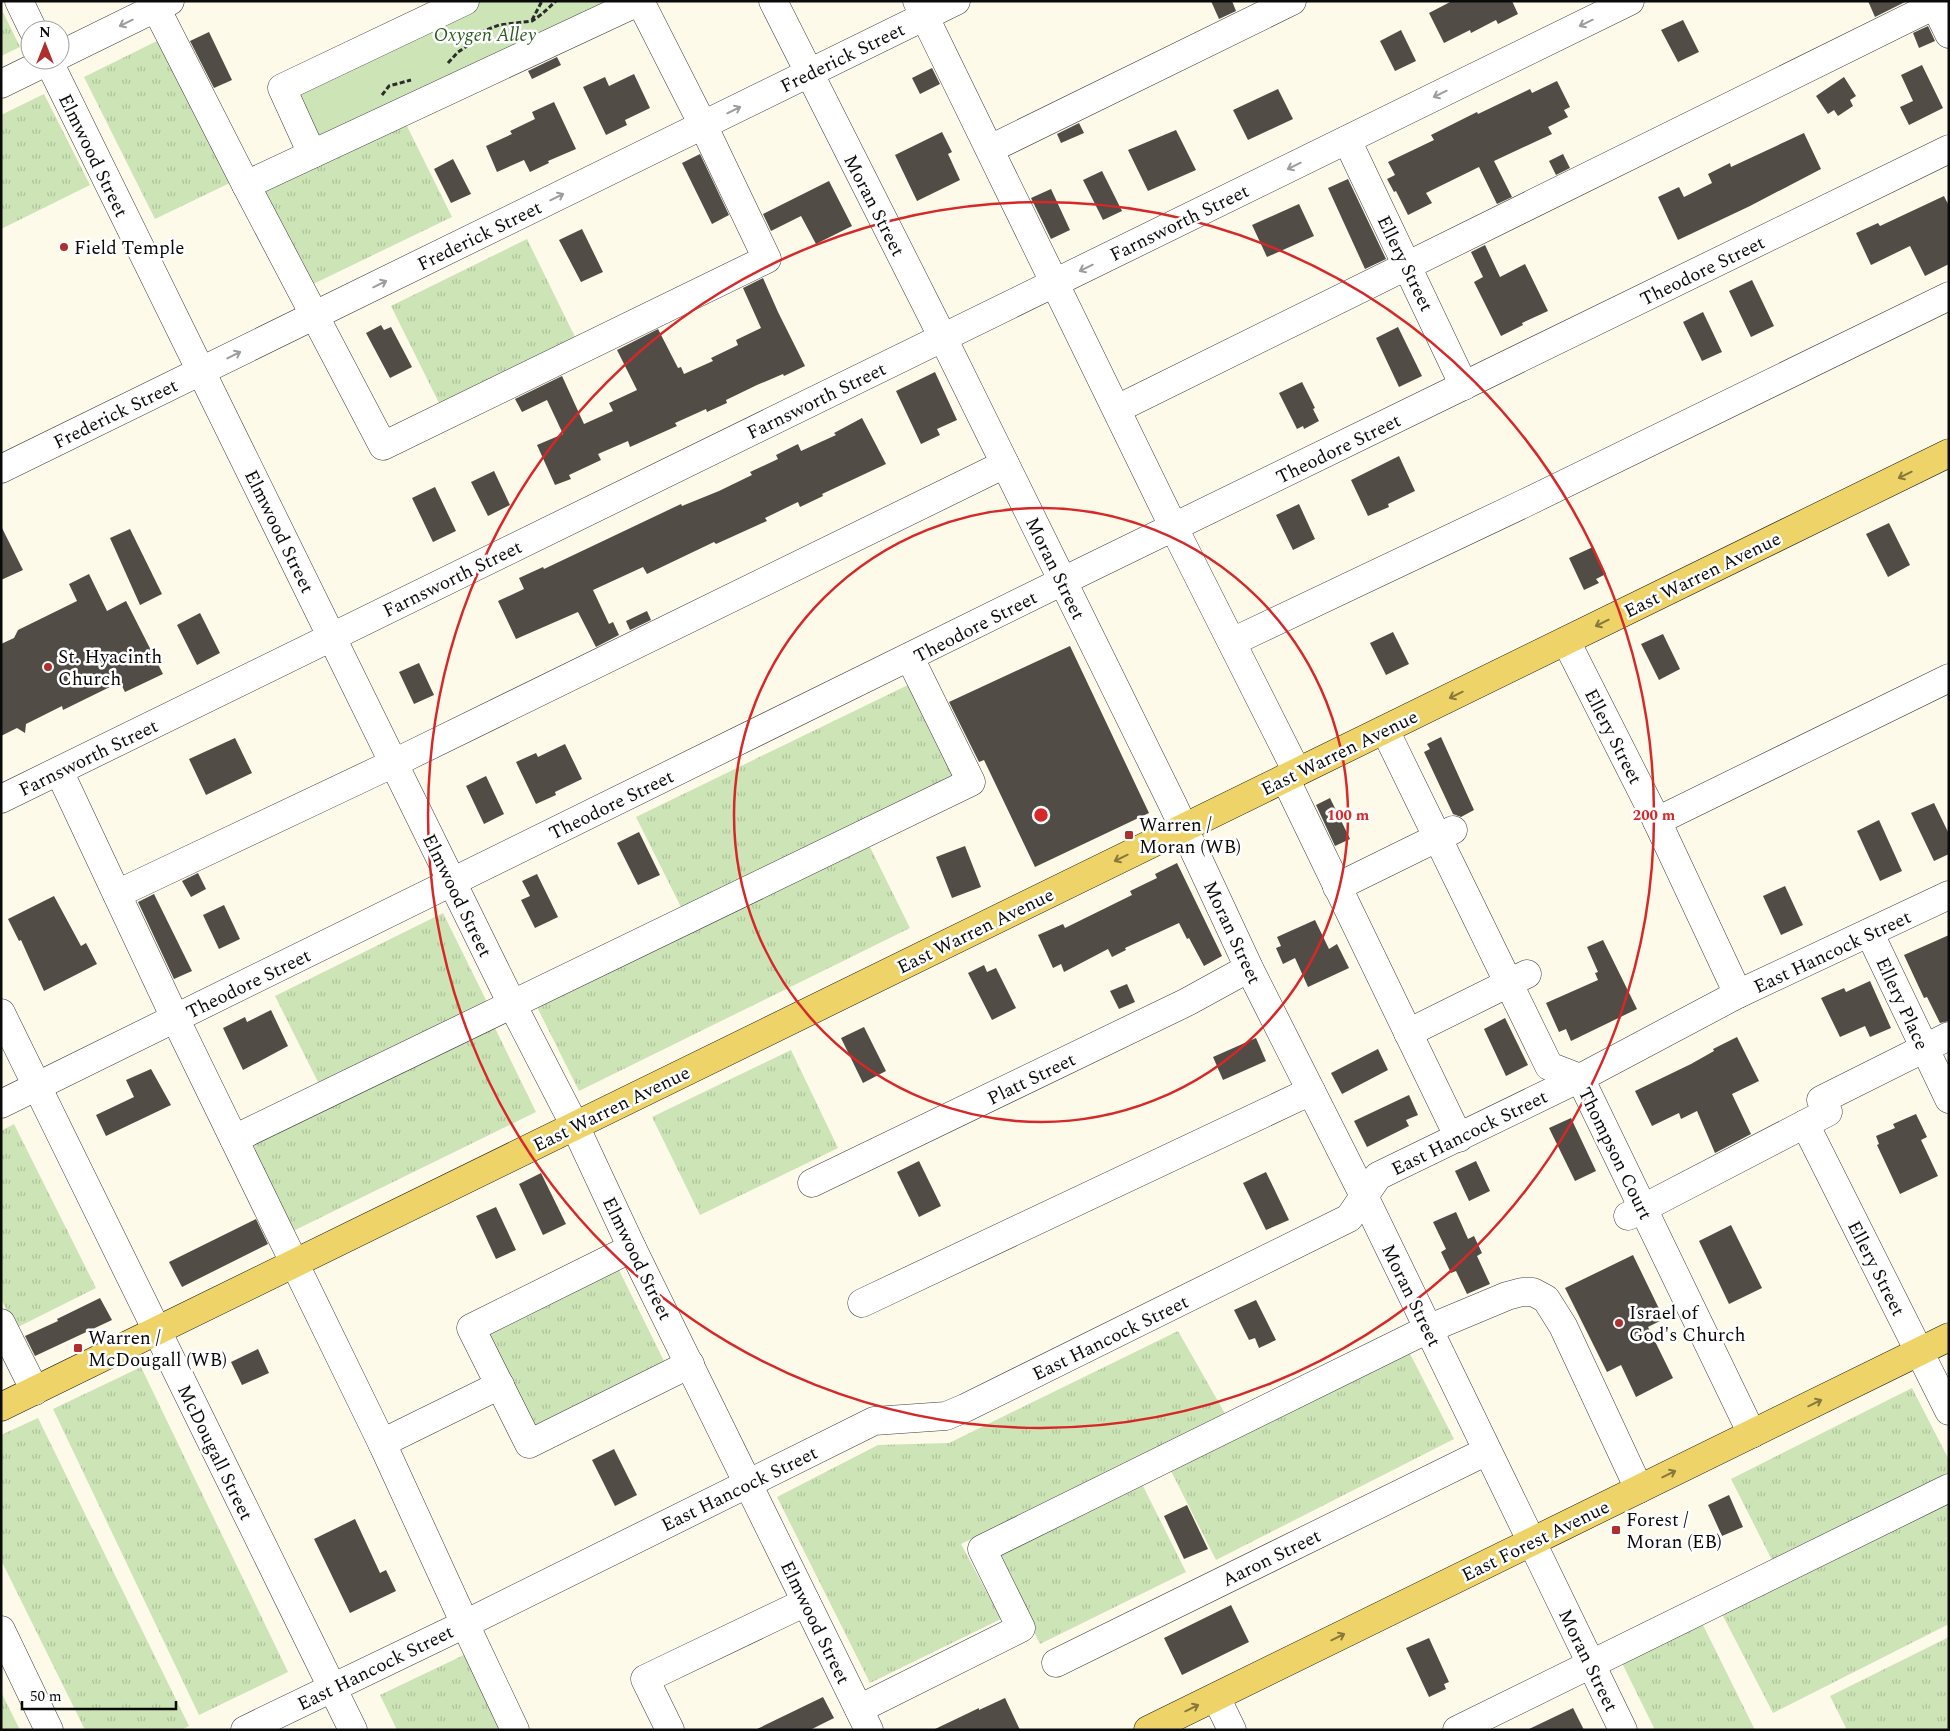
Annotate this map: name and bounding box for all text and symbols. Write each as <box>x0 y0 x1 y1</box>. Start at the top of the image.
street label: Frederick Street <box>775 16 910 101</box>
one-way arrow <box>1579 18 1594 28</box>
one-way arrow <box>119 19 134 28</box>
north arrow <box>20 20 70 70</box>
park label: Oxygen Alley <box>434 21 537 50</box>
text: N <box>39 22 51 43</box>
street label: Elmwood Street <box>50 89 135 223</box>
one-way arrow <box>1433 89 1448 99</box>
one-way arrow <box>726 104 741 114</box>
street label: Moran Street <box>836 150 912 262</box>
one-way arrow <box>1287 161 1302 171</box>
street label: Farnsworth Street <box>1105 177 1255 270</box>
one-way arrow <box>549 192 564 201</box>
street label: Frederick Street <box>412 194 547 279</box>
street label: Ellery Street <box>1369 211 1441 317</box>
street label: Theodore Street <box>1635 228 1770 314</box>
place label: Field Temple <box>74 234 185 263</box>
marker: Field Temple <box>58 241 70 253</box>
one-way arrow <box>1079 264 1094 273</box>
one-way arrow <box>372 279 387 288</box>
one-way arrow <box>226 350 241 359</box>
street label: Farnsworth Street <box>742 355 892 448</box>
street label: Frederick Street <box>48 372 183 457</box>
street label: Theodore Street <box>1271 406 1406 492</box>
street label: Elmwood Street <box>236 465 321 599</box>
one-way arrow <box>1898 470 1913 480</box>
street label: Moran Street <box>1017 512 1092 625</box>
street label: East Warren Avenue <box>1619 525 1786 626</box>
street label: Farnsworth Street <box>378 533 528 626</box>
street label: Theodore Street <box>909 584 1043 671</box>
one-way arrow <box>1595 619 1610 628</box>
place label: St. Hyacinth Church <box>58 643 162 694</box>
marker: St. Hyacinth Church <box>42 661 54 673</box>
street label: Ellery Street <box>1576 684 1649 790</box>
one-way arrow <box>1449 691 1464 700</box>
street label: East Warren Avenue <box>1256 703 1423 804</box>
street label: Farnsworth Street <box>14 712 164 805</box>
street label: Theodore Street <box>544 762 679 848</box>
text: 100 m <box>1327 804 1370 827</box>
text: 200 m <box>1633 804 1676 827</box>
centre of rings <box>1032 806 1050 824</box>
place label: Warren / Moran (WB) <box>1139 811 1241 862</box>
street label: Elmwood Street <box>414 829 499 963</box>
marker: Warren / Moran (WB) <box>1123 829 1135 841</box>
one-way arrow <box>1114 854 1129 863</box>
street label: Moran Street <box>1195 876 1268 989</box>
street label: East Warren Avenue <box>892 881 1059 982</box>
street label: East Hancock Street <box>1749 903 1916 1002</box>
street label: Theodore Street <box>181 941 316 1027</box>
street label: Ellery Place <box>1867 952 1936 1055</box>
street label: Platt Street <box>983 1045 1081 1113</box>
street label: East Warren Avenue <box>528 1059 695 1160</box>
street label: Thompson Court <box>1570 1082 1659 1225</box>
street label: East Hancock Street <box>1387 1083 1553 1184</box>
street label: Elmwood Street <box>594 1192 679 1326</box>
street label: Ellery Street <box>1839 1216 1912 1322</box>
street label: Moran Street <box>1373 1239 1448 1352</box>
street label: East Hancock Street <box>1028 1288 1194 1389</box>
place label: Israel of God's Church <box>1629 1299 1746 1350</box>
marker: Israel of God's Church <box>1613 1317 1625 1329</box>
place label: Warren / McDougall (WB) <box>88 1324 227 1375</box>
marker: Warren / McDougall (WB) <box>72 1342 84 1354</box>
street label: McDougall Street <box>169 1380 260 1526</box>
one-way arrow <box>1807 1398 1822 1407</box>
street label: East Hancock Street <box>657 1439 823 1540</box>
one-way arrow <box>1661 1469 1676 1479</box>
street label: East Forest Avenue <box>1457 1493 1615 1590</box>
place label: Forest / Moran (EB) <box>1626 1506 1722 1557</box>
street label: Aaron Street <box>1217 1522 1326 1595</box>
marker: Forest / Moran (EB) <box>1610 1524 1622 1536</box>
street label: Elmwood Street <box>772 1556 857 1690</box>
street label: Moran Street <box>1550 1604 1625 1717</box>
street label: East Hancock Street <box>293 1618 459 1719</box>
one-way arrow <box>1330 1632 1345 1641</box>
scale bar <box>22 1678 176 1710</box>
text: 50 m <box>30 1685 62 1708</box>
one-way arrow <box>1184 1703 1199 1712</box>

